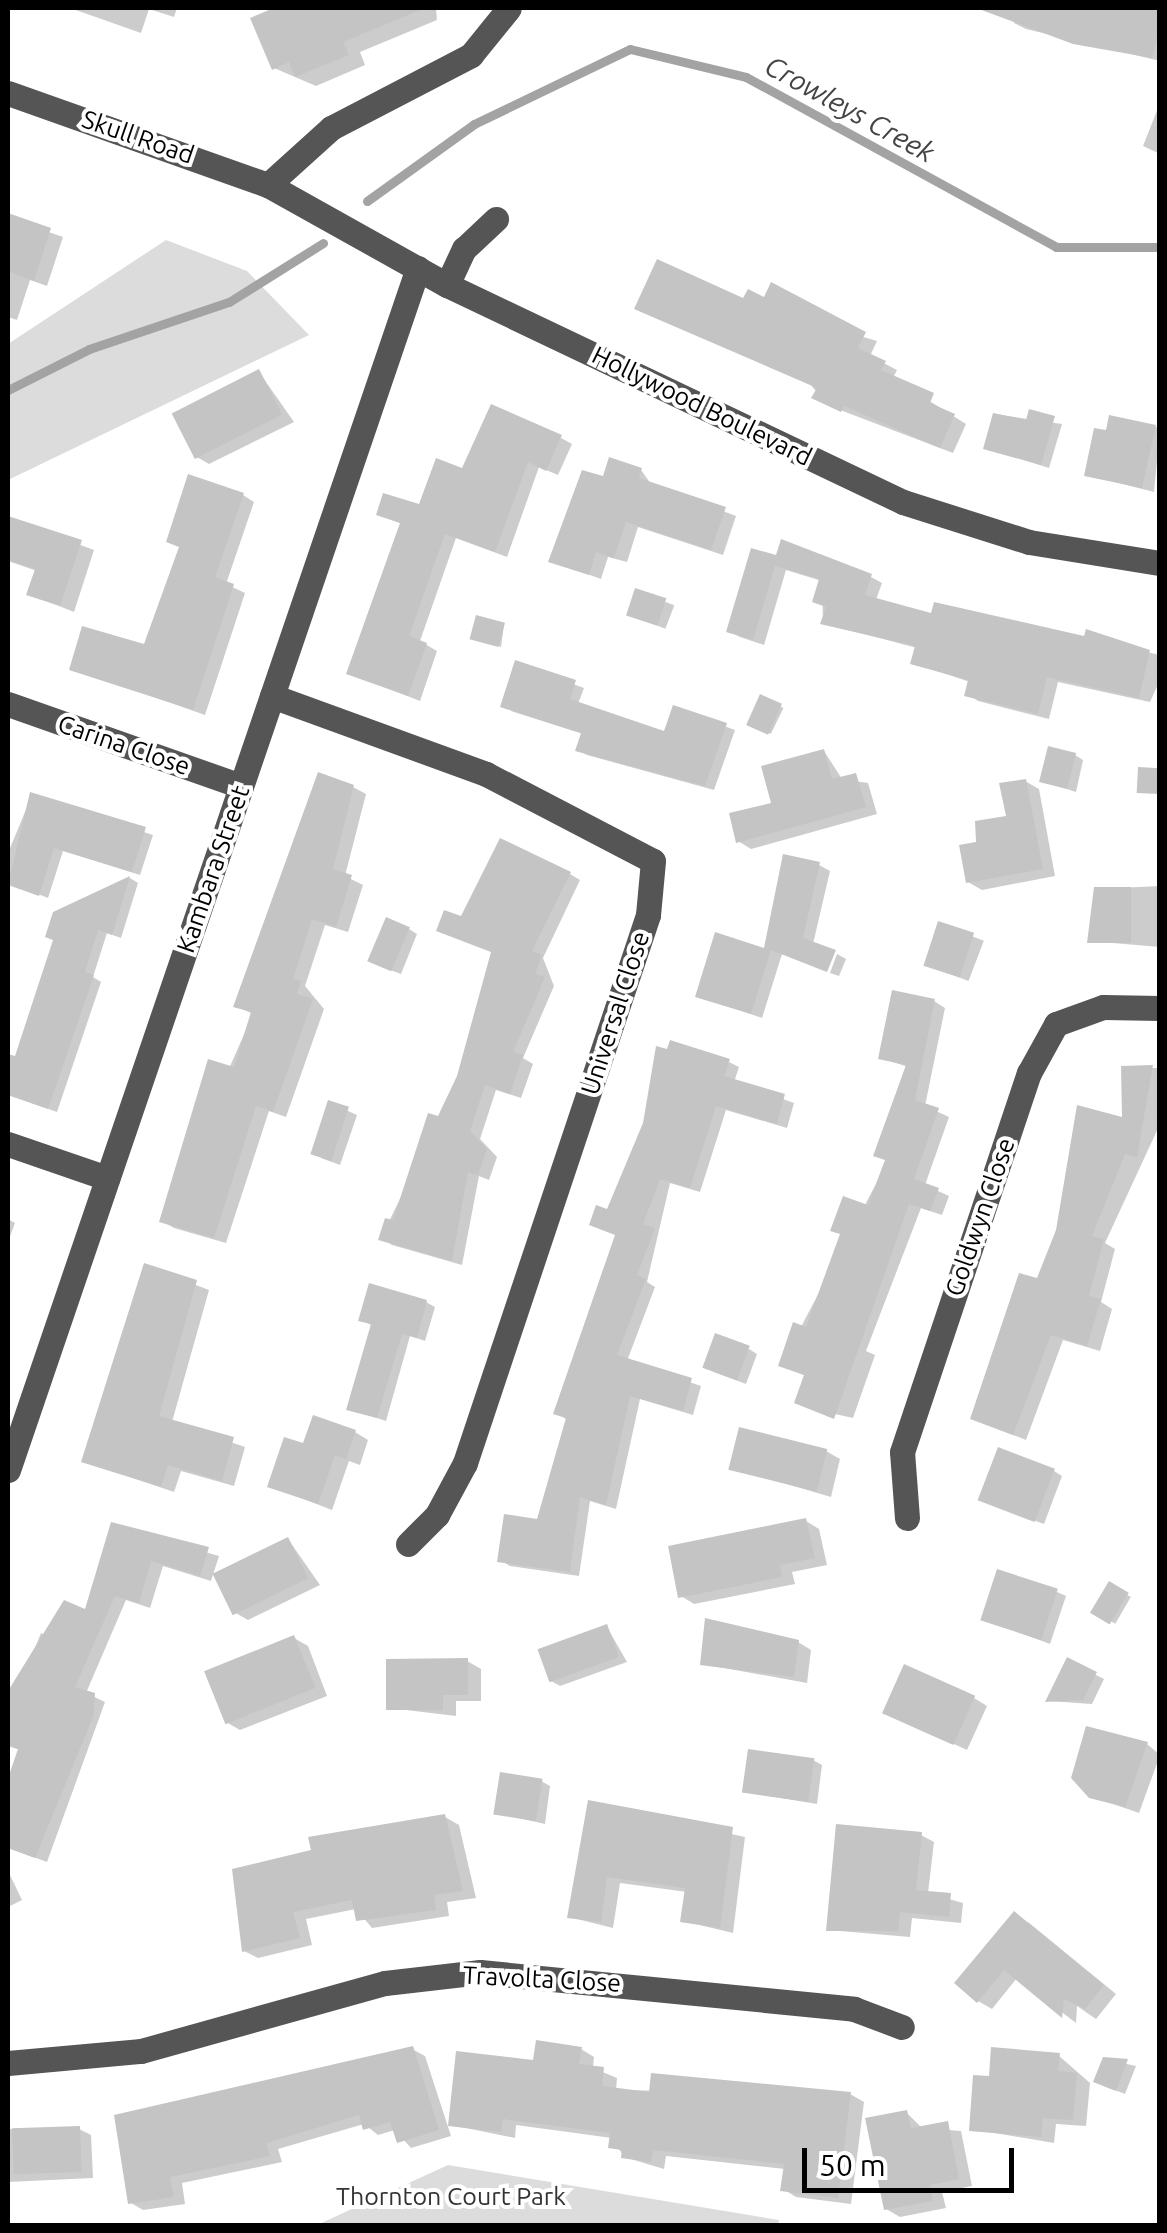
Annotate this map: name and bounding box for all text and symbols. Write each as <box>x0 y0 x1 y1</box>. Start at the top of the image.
water label: Crowleys Creek <box>759 48 941 170</box>
street label: Skull Road <box>78 104 198 170</box>
street label: Hollywood Boulevard <box>587 340 817 472</box>
street label: Carina Close <box>54 708 194 782</box>
street label: Kambara Street <box>170 781 256 957</box>
street label: Universal Close <box>574 928 656 1098</box>
street label: Goldwyn Close <box>939 1134 1021 1300</box>
street label: Travolta Close <box>462 1960 622 1998</box>
scale bar <box>807 2128 1020 2190</box>
text: 50 m <box>819 2148 886 2182</box>
park label: Thornton Court Park <box>336 2181 566 2211</box>

